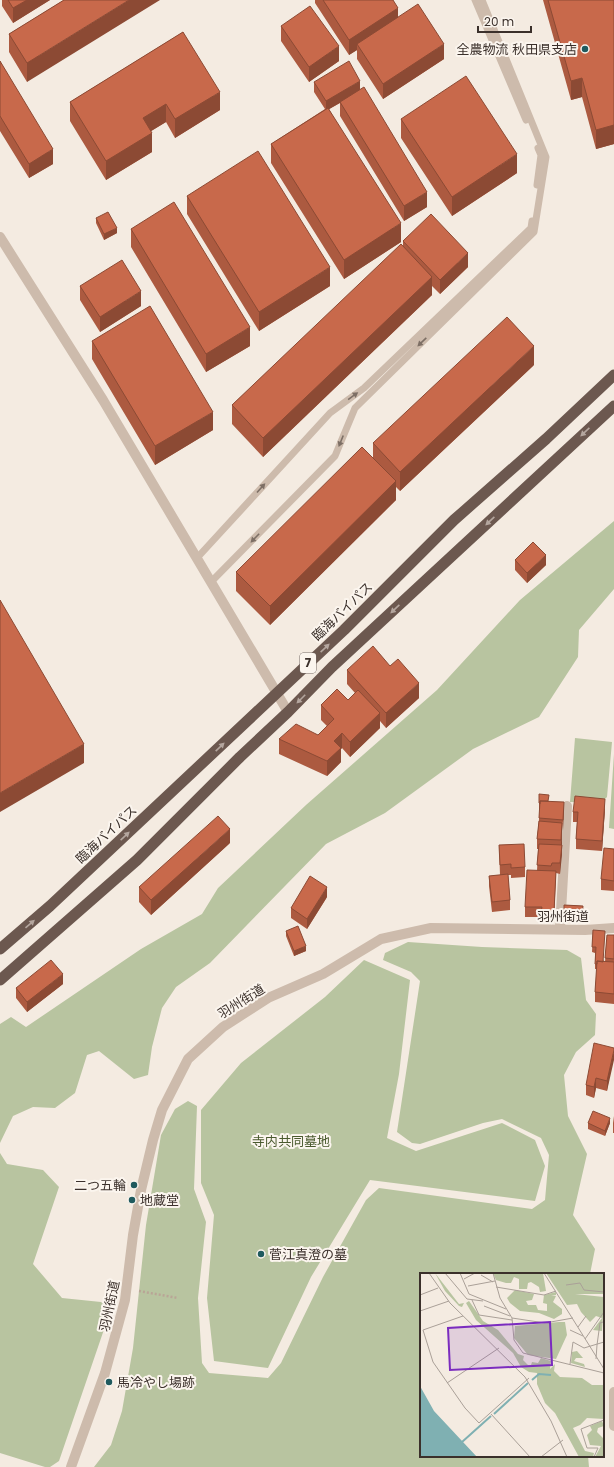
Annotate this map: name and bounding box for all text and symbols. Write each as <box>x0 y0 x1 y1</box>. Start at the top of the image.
scale bar <box>478 8 531 34</box>
text: 20 m <box>484 13 514 30</box>
place label: 全農物流 秋田県支店 <box>457 40 577 59</box>
marker: 全農物流 秋田県支店 <box>580 44 590 54</box>
one-way arrow <box>417 337 427 347</box>
one-way arrow <box>347 392 358 401</box>
one-way arrow <box>580 428 591 437</box>
one-way arrow <box>338 436 344 447</box>
one-way arrow <box>257 483 266 493</box>
one-way arrow <box>485 516 495 525</box>
one-way arrow <box>250 533 260 543</box>
street label: 臨海バイパス <box>308 578 377 645</box>
one-way arrow <box>390 604 400 614</box>
one-way arrow <box>320 643 330 652</box>
road number: 7 <box>300 653 316 673</box>
one-way arrow <box>296 694 306 704</box>
one-way arrow <box>215 742 225 751</box>
street label: 臨海バイパス <box>71 801 141 868</box>
one-way arrow <box>120 831 130 840</box>
street label: 羽州街道 <box>537 907 589 926</box>
one-way arrow <box>24 919 35 928</box>
street label: 羽州街道 <box>214 980 268 1023</box>
park label: 寺内共同墓地 <box>252 1132 330 1151</box>
place label: 二つ五輪 <box>74 1176 126 1195</box>
marker: 二つ五輪 <box>129 1180 139 1190</box>
place label: 地蔵堂 <box>140 1191 179 1210</box>
marker: 地蔵堂 <box>127 1195 137 1205</box>
place label: 菅江真澄の墓 <box>269 1245 347 1264</box>
marker: 菅江真澄の墓 <box>256 1249 266 1259</box>
inset map <box>420 1273 604 1457</box>
street label: 羽州街道 <box>95 1279 124 1334</box>
place label: 馬冷やし場跡 <box>117 1373 195 1392</box>
marker: 馬冷やし場跡 <box>104 1377 114 1387</box>

